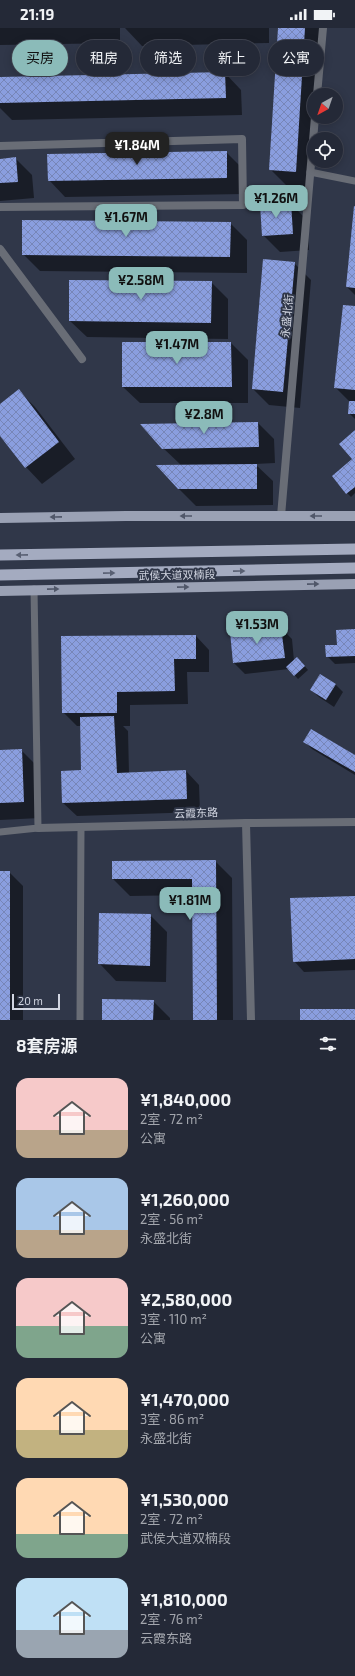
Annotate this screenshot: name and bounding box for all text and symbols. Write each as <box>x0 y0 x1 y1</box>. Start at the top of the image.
text: 21:19 <box>20 5 54 23</box>
chip: 买房 <box>12 40 68 76</box>
chip: 租房 <box>76 40 132 76</box>
chip: 筛选 <box>140 40 196 76</box>
chip: 新上 <box>204 40 260 76</box>
chip: 公寓 <box>268 40 324 76</box>
north arrow <box>307 88 343 124</box>
map controls <box>307 88 343 168</box>
pin: ¥1.84M <box>104 132 170 166</box>
button: locate <box>307 132 343 168</box>
text: ¥1.84M <box>114 137 160 153</box>
pin: ¥1.26M <box>243 185 309 219</box>
text: ¥1.26M <box>254 190 298 206</box>
pin: ¥1.67M <box>93 204 159 238</box>
text: ¥1.67M <box>104 209 148 225</box>
pin: ¥2.58M <box>108 267 174 301</box>
text: ¥2.58M <box>118 272 164 288</box>
street label: 永盛北街 <box>278 293 295 338</box>
pin: ¥1.47M <box>144 331 210 365</box>
text: ¥1.47M <box>155 336 199 352</box>
pin: ¥2.8M <box>176 401 232 435</box>
text: ¥2.8M <box>184 406 224 422</box>
one-way arrow <box>179 513 192 519</box>
one-way arrow <box>309 513 322 519</box>
one-way arrow <box>49 514 62 520</box>
one-way arrow <box>15 552 28 558</box>
street label: 武侯大道双楠段 <box>138 567 216 582</box>
one-way arrow <box>233 567 245 574</box>
one-way arrow <box>103 570 116 576</box>
one-way arrow <box>307 581 320 587</box>
one-way arrow <box>177 584 190 590</box>
one-way arrow <box>47 586 60 592</box>
pin: ¥1.53M <box>224 611 290 645</box>
text: ¥1.53M <box>235 616 279 632</box>
street label: 云霞东路 <box>174 805 218 820</box>
pin: ¥1.81M <box>157 887 223 921</box>
text: ¥1.81M <box>168 892 212 908</box>
scale bar <box>12 992 60 1011</box>
text: 20 m <box>18 994 43 1007</box>
icon: filters <box>317 1033 339 1055</box>
text: 8套房源 <box>16 1035 78 1055</box>
text: ¥1,840,000 <box>140 1089 231 1109</box>
icon: home <box>48 1094 96 1142</box>
text: 2室 · 72 m² <box>140 1111 203 1127</box>
text: 公寓 <box>140 1130 166 1146</box>
text: ¥1,260,000 <box>140 1189 230 1209</box>
icon: home <box>48 1194 96 1242</box>
text: 2室 · 56 m² <box>140 1211 203 1227</box>
text: 永盛北街 <box>140 1230 192 1246</box>
text: ¥2,580,000 <box>140 1289 232 1309</box>
icon: home <box>48 1294 96 1342</box>
text: 3室 · 110 m² <box>140 1311 207 1327</box>
text: 公寓 <box>140 1330 166 1346</box>
text: ¥1,470,000 <box>140 1389 230 1409</box>
icon: home <box>48 1394 96 1442</box>
text: 3室 · 86 m² <box>140 1411 204 1427</box>
text: 永盛北街 <box>140 1430 192 1446</box>
text: ¥1,530,000 <box>140 1489 229 1509</box>
icon: home <box>48 1494 96 1542</box>
text: 2室 · 72 m² <box>140 1511 203 1527</box>
text: 武侯大道双楠段 <box>140 1530 231 1546</box>
text: ¥1,810,000 <box>140 1589 228 1609</box>
icon: home <box>48 1594 96 1642</box>
text: 2室 · 76 m² <box>140 1611 203 1627</box>
text: 云霞东路 <box>140 1630 192 1646</box>

